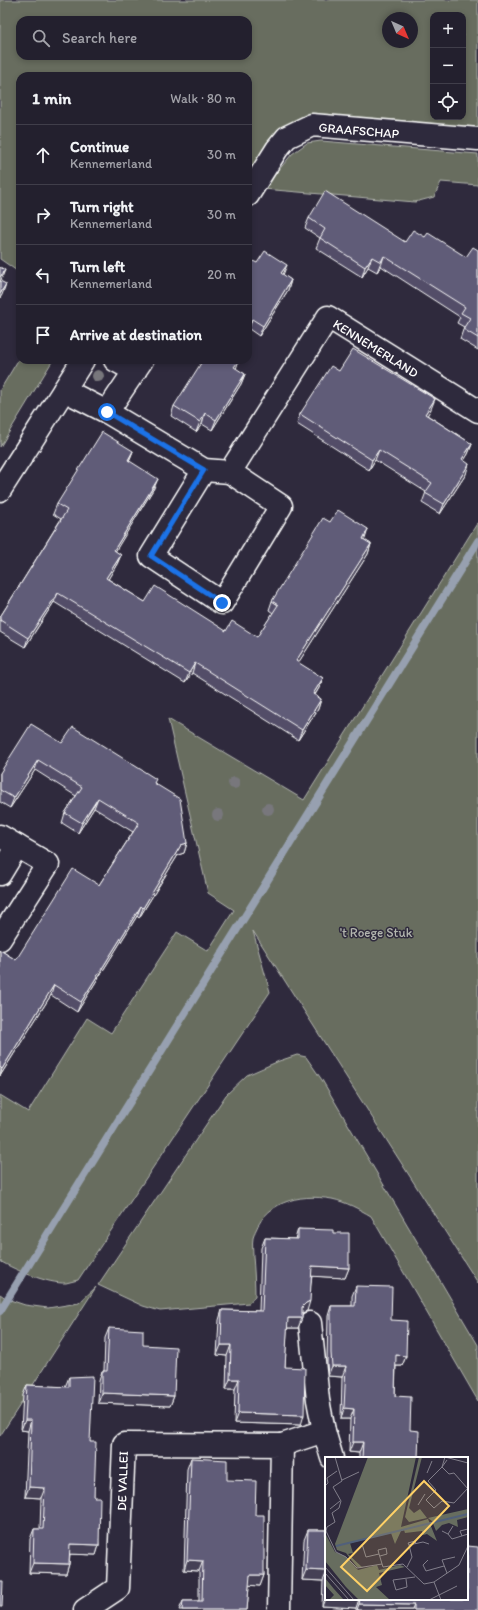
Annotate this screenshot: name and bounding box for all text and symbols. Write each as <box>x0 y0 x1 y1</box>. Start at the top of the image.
north arrow <box>382 12 418 48</box>
map controls <box>430 12 466 120</box>
button: + <box>430 12 466 48</box>
search box <box>16 16 252 60</box>
icon: search <box>30 27 52 49</box>
text: Search here <box>62 29 137 47</box>
button: − <box>430 48 466 84</box>
button: locate <box>430 84 466 120</box>
text: 1 min <box>32 88 71 108</box>
text: Walk · 80 m <box>170 91 236 106</box>
street label: GRAAFSCHAP <box>318 120 400 142</box>
text: Continue <box>70 138 129 156</box>
icon: ahead <box>32 144 54 166</box>
text: 30 m <box>207 147 236 162</box>
text: Kennemerland <box>70 156 152 171</box>
text: Turn right <box>70 198 134 216</box>
icon: right <box>32 204 54 226</box>
text: 30 m <box>207 207 236 222</box>
text: Kennemerland <box>70 216 152 231</box>
text: Turn left <box>70 258 125 276</box>
icon: left <box>32 264 54 286</box>
text: 20 m <box>207 267 236 282</box>
text: Kennemerland <box>70 276 152 291</box>
street label: KENNEMERLAND <box>330 316 421 381</box>
icon: arrive <box>32 324 54 346</box>
text: Arrive at destination <box>70 326 202 344</box>
route start <box>98 403 116 421</box>
route end <box>213 594 231 612</box>
park label: 't Roege Stuk <box>340 925 413 940</box>
street label: DE VALLEI <box>114 1451 131 1511</box>
inset map <box>325 1457 468 1600</box>

